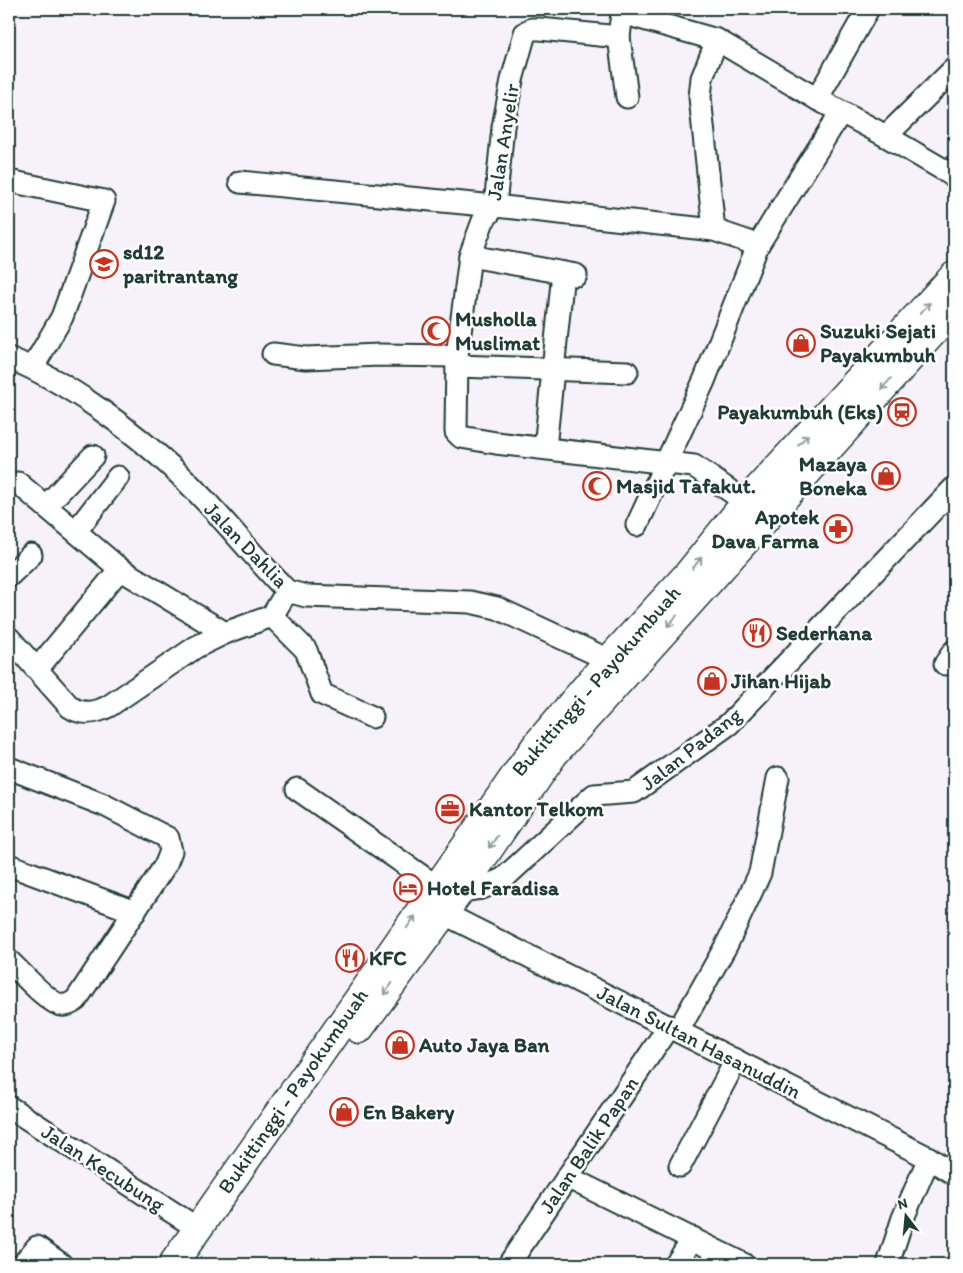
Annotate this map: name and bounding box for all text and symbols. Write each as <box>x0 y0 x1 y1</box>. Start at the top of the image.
street label: Jalan Anyelir <box>481 81 524 202</box>
place label: sd12 paritrantang <box>122 239 238 289</box>
school or university icon: sd12 paritrantang <box>89 249 119 279</box>
one-way arrow <box>919 301 931 314</box>
place label: Musholla Muslimat <box>455 306 540 355</box>
mosque icon: Musholla Muslimat <box>421 316 451 346</box>
place label: Suzuki Sejati Payakumbuh <box>820 318 936 368</box>
shop icon: Suzuki Sejati Payakumbuh <box>786 328 816 358</box>
one-way arrow <box>880 377 892 390</box>
station icon: Payakumbuh (Eks) <box>887 397 917 427</box>
place label: Payakumbuh (Eks) <box>717 399 883 425</box>
one-way arrow <box>797 434 809 447</box>
place label: Mazaya Boneka <box>799 451 868 500</box>
shop icon: Mazaya Boneka <box>871 461 901 491</box>
mosque icon: Masjid Tafakut. <box>582 471 612 501</box>
place label: Masjid Tafakut. <box>616 473 756 499</box>
street label: Jalan Dahlia <box>199 496 294 593</box>
place label: Apotek Dava Farma <box>711 504 820 553</box>
pharmacy icon: Apotek Dava Farma <box>823 514 853 544</box>
one-way arrow <box>692 556 702 570</box>
street label: Bukittinggi - Payokumbuah <box>506 580 685 781</box>
one-way arrow <box>666 615 678 628</box>
restaurant icon: Sederhana <box>742 618 772 648</box>
place label: Sederhana <box>776 620 873 645</box>
shop icon: Jihan Hijab <box>697 666 727 696</box>
place label: Jihan Hijab <box>730 668 831 694</box>
street label: Jalan Padang <box>635 701 746 796</box>
office icon: Kantor Telkom <box>435 794 465 824</box>
place label: Kantor Telkom <box>469 796 604 821</box>
one-way arrow <box>488 835 498 849</box>
hotel icon: Hotel Faradisa <box>393 873 423 903</box>
place label: Hotel Faradisa <box>427 875 560 900</box>
one-way arrow <box>406 916 416 930</box>
restaurant icon: KFC <box>335 943 365 973</box>
place label: KFC <box>369 945 407 970</box>
street label: Jalan Sultan Hasanuddin <box>593 979 806 1104</box>
one-way arrow <box>383 982 393 996</box>
street label: Bukittinggi - Payokumbuah <box>212 983 373 1198</box>
shop icon: Auto Jaya Ban <box>385 1030 415 1060</box>
place label: Auto Jaya Ban <box>418 1032 549 1058</box>
street label: Jalan Balik Papan <box>534 1071 644 1218</box>
shop icon: En Bakery <box>329 1097 359 1127</box>
place label: En Bakery <box>363 1099 455 1125</box>
street label: Jalan Kecubung <box>37 1118 170 1217</box>
north arrow <box>880 1190 930 1240</box>
text: N <box>896 1195 909 1213</box>

